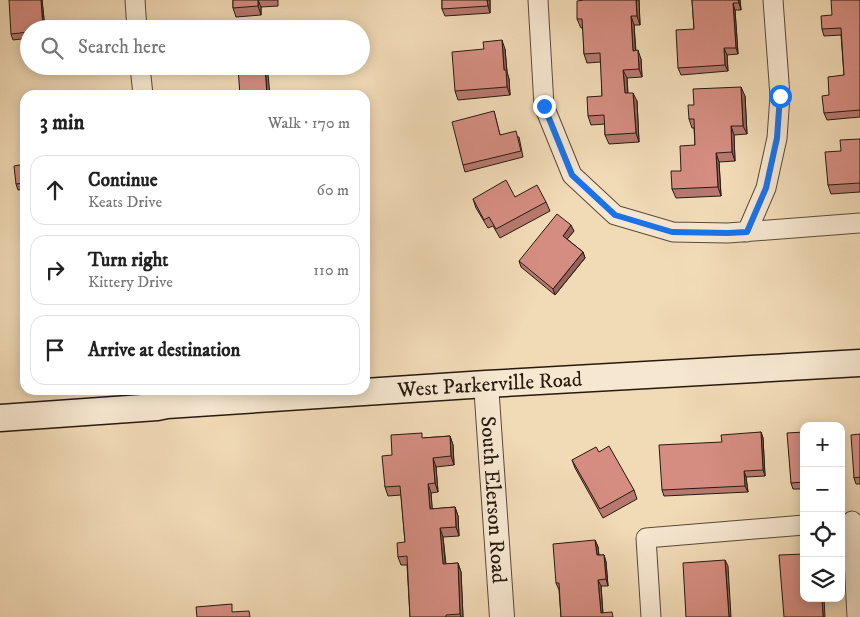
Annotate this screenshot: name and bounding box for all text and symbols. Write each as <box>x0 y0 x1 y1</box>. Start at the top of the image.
search box <box>20 20 370 75</box>
icon: search <box>38 34 66 62</box>
text: Search here <box>78 36 166 59</box>
route start <box>769 85 792 108</box>
route end <box>533 95 556 118</box>
text: 3 min <box>40 110 85 136</box>
text: Walk · 170 m <box>268 113 350 133</box>
text: Continue <box>88 169 158 192</box>
icon: ahead <box>41 176 69 204</box>
text: 60 m <box>317 180 349 200</box>
text: Keats Drive <box>88 192 162 212</box>
text: Turn right <box>88 249 168 272</box>
icon: right <box>41 256 69 284</box>
text: 110 m <box>313 260 349 280</box>
text: Kittery Drive <box>88 272 173 292</box>
icon: arrive <box>41 336 69 364</box>
text: Arrive at destination <box>88 339 240 362</box>
street label: West Parkerville Road <box>396 367 583 404</box>
street label: South Elerson Road <box>474 415 512 585</box>
map controls <box>800 422 845 602</box>
button: + <box>800 422 845 467</box>
button: − <box>800 467 845 512</box>
button: locate <box>800 512 845 557</box>
button: layers <box>800 557 845 602</box>

